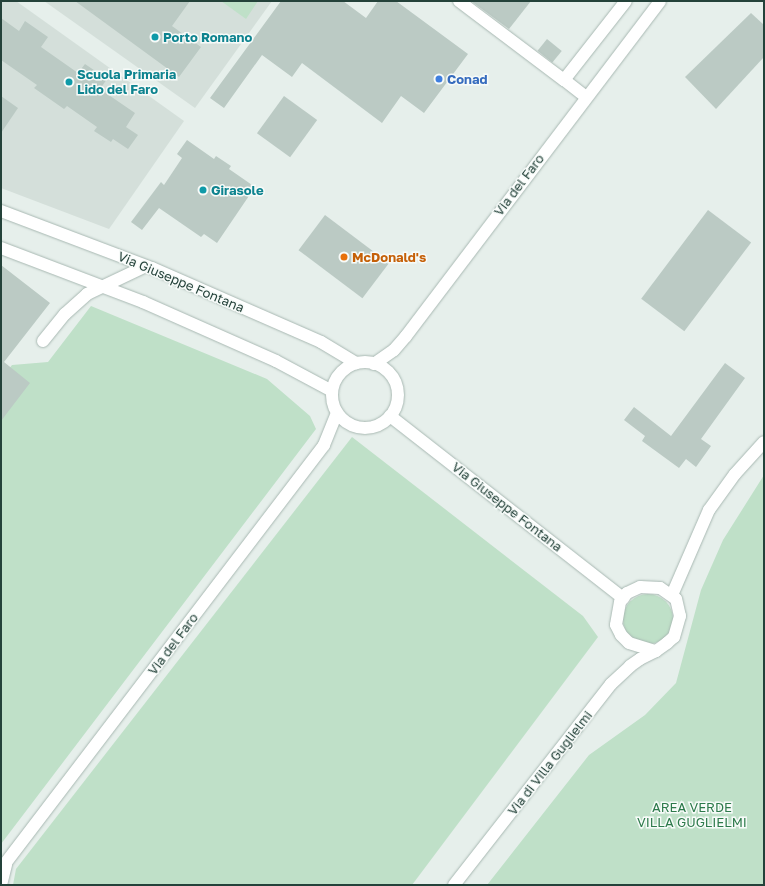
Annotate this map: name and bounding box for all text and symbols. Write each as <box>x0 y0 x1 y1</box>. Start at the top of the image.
place label: Porto Romano <box>163 29 252 45</box>
marker: Porto Romano <box>150 32 160 42</box>
place label: Scuola Primaria Lido del Faro <box>77 67 176 98</box>
place label: Conad <box>447 71 487 87</box>
marker: Conad <box>434 74 444 84</box>
marker: Scuola Primaria Lido del Faro <box>64 77 74 87</box>
street label: Via del Faro <box>491 151 547 219</box>
place label: Girasole <box>211 182 264 198</box>
marker: Girasole <box>198 185 208 195</box>
street label: Via Giuseppe Fontana <box>116 248 246 316</box>
place label: McDonald's <box>352 249 426 265</box>
marker: McDonald's <box>339 252 349 262</box>
street label: Via Giuseppe Fontana <box>449 459 565 555</box>
street label: Via del Faro <box>145 610 201 678</box>
street label: Via di Villa Guglielmi <box>504 708 596 818</box>
park label: AREA VERDE VILLA GUGLIELMI <box>637 800 747 831</box>

